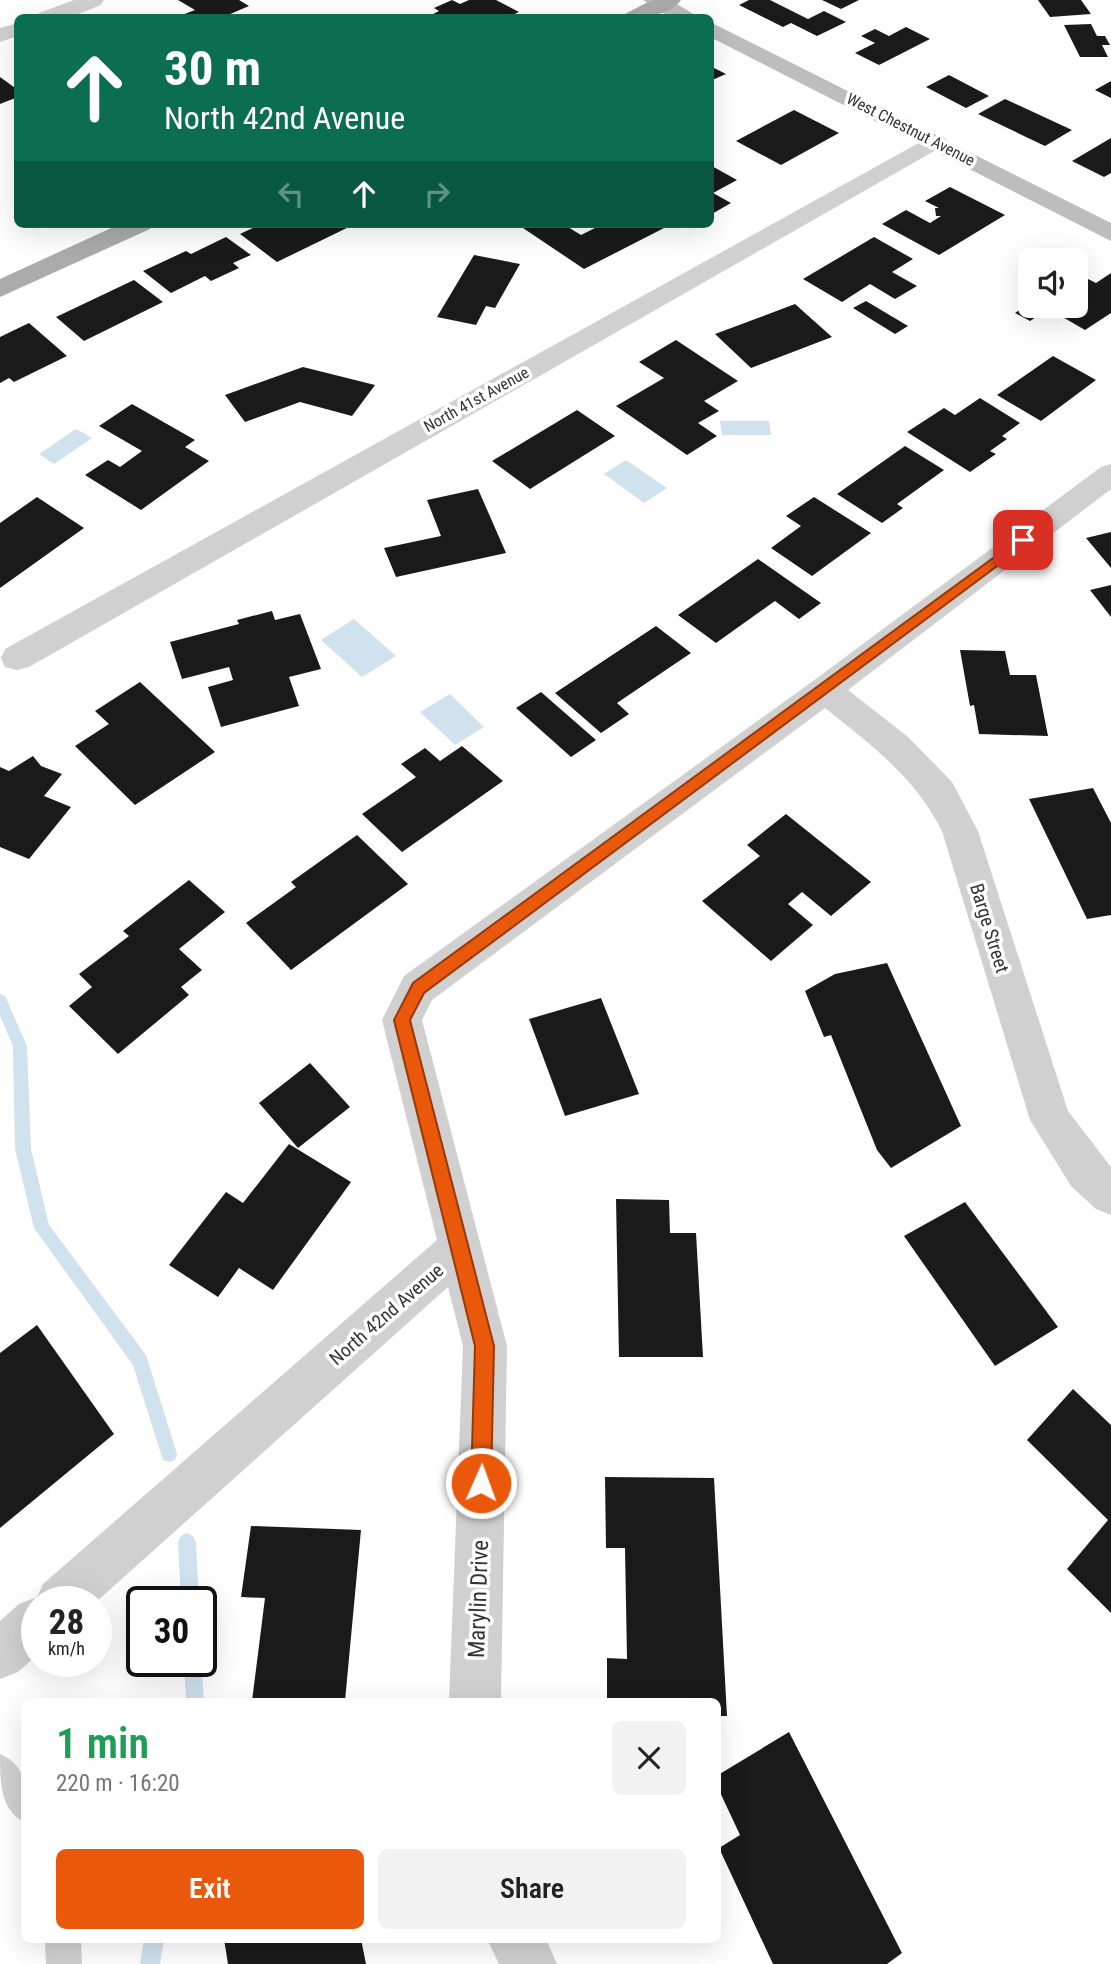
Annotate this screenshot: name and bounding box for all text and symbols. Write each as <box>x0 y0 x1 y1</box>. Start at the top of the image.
text: 30 m <box>164 40 261 97</box>
icon: ahead <box>49 42 140 133</box>
street label: West Chestnut Avenue <box>843 89 978 170</box>
text: North 42nd Avenue <box>164 99 405 137</box>
icon: left <box>272 175 310 213</box>
icon: ahead <box>345 175 383 213</box>
icon: right <box>418 175 456 213</box>
map controls <box>1018 248 1088 318</box>
button: sound <box>1018 248 1088 318</box>
street label: North 41st Avenue <box>421 363 532 436</box>
pin <box>993 510 1053 570</box>
icon: arrive <box>1004 521 1042 559</box>
street label: Barge Street <box>965 881 1014 976</box>
street label: North 42nd Avenue <box>325 1259 448 1370</box>
position arrow <box>444 1446 518 1520</box>
street label: Marylin Drive <box>463 1540 494 1658</box>
speed limit sign: 30 <box>126 1586 217 1677</box>
text: 28 <box>49 1602 84 1643</box>
text: km/h <box>48 1638 85 1659</box>
text: 1 min <box>56 1719 149 1768</box>
button: close <box>612 1721 686 1795</box>
text: 220 m · 16:20 <box>56 1770 180 1797</box>
button: Exit <box>56 1849 364 1929</box>
button: Share <box>378 1849 686 1929</box>

